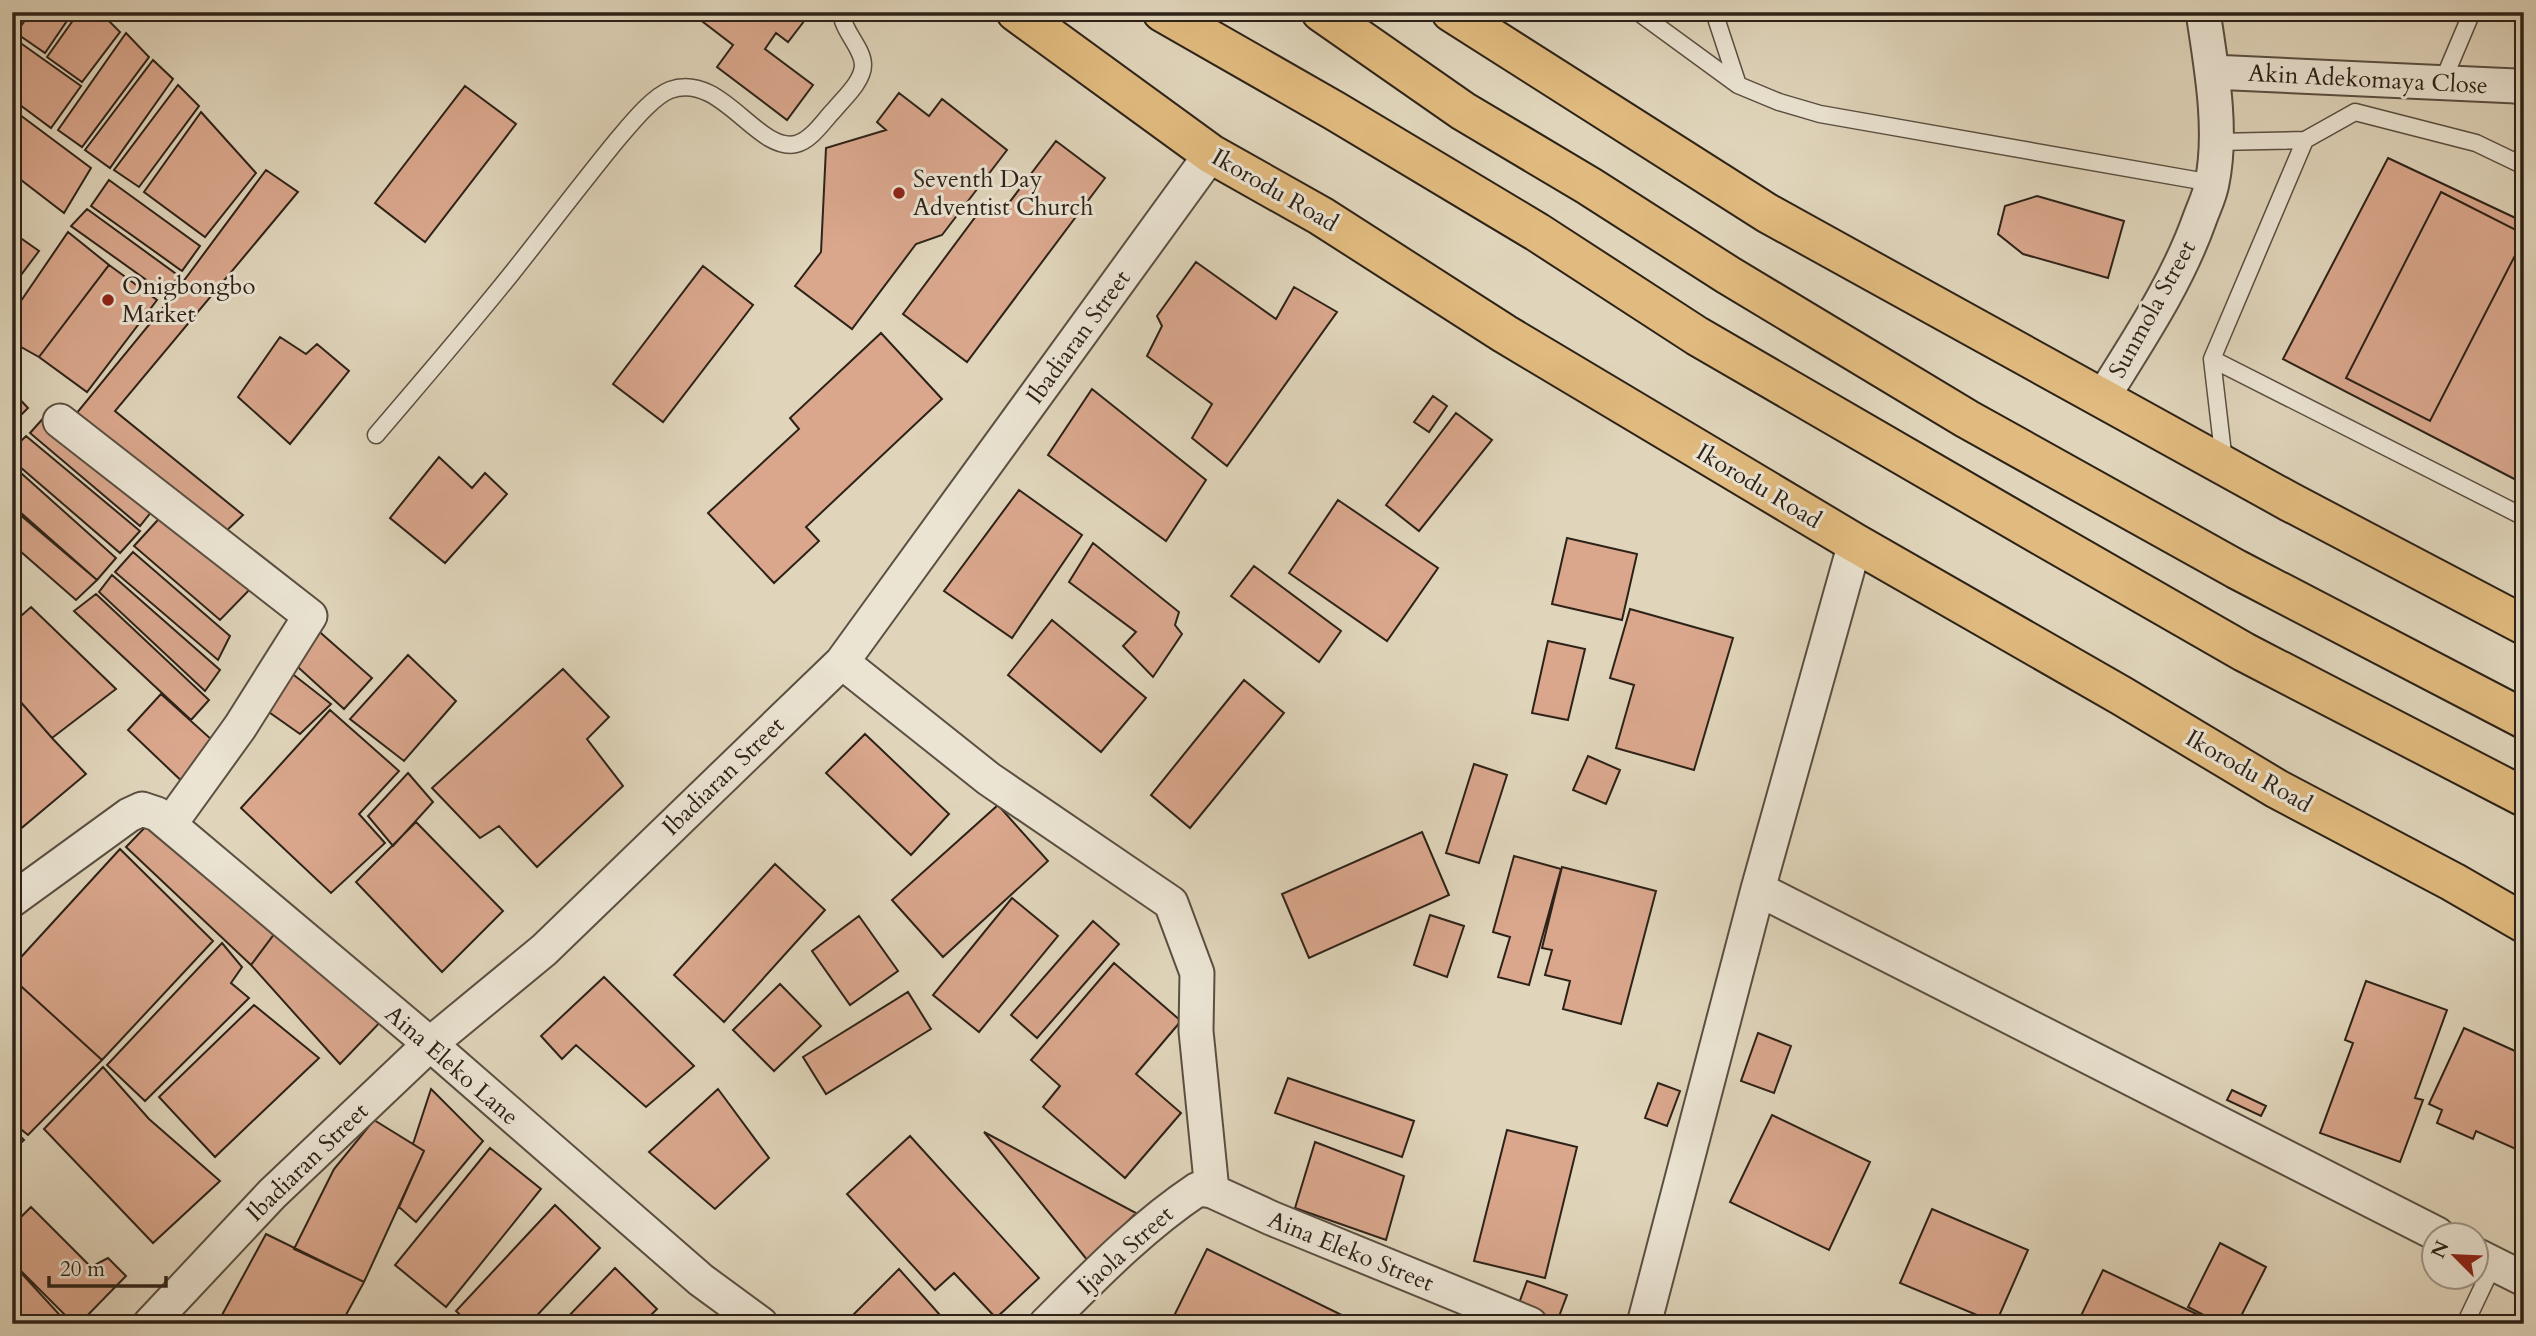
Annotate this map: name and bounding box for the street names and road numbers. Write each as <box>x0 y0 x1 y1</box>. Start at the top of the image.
street label: Akin Adekomaya Close <box>2247 57 2489 102</box>
street label: Ikorodu Road <box>1205 141 1344 240</box>
street label: Sunmola Street <box>2101 234 2204 384</box>
street label: Ibadiaran Street <box>1019 263 1139 411</box>
street label: Ikorodu Road <box>1690 436 1828 537</box>
street label: Ibadiaran Street <box>655 709 792 843</box>
street label: Ikorodu Road <box>2179 722 2318 821</box>
street label: Aina Eleko Lane <box>378 998 526 1133</box>
street label: Ibadiaran Street <box>239 1095 376 1229</box>
street label: Ijaola Street <box>1070 1198 1181 1302</box>
street label: Aina Eleko Street <box>1263 1203 1439 1300</box>

